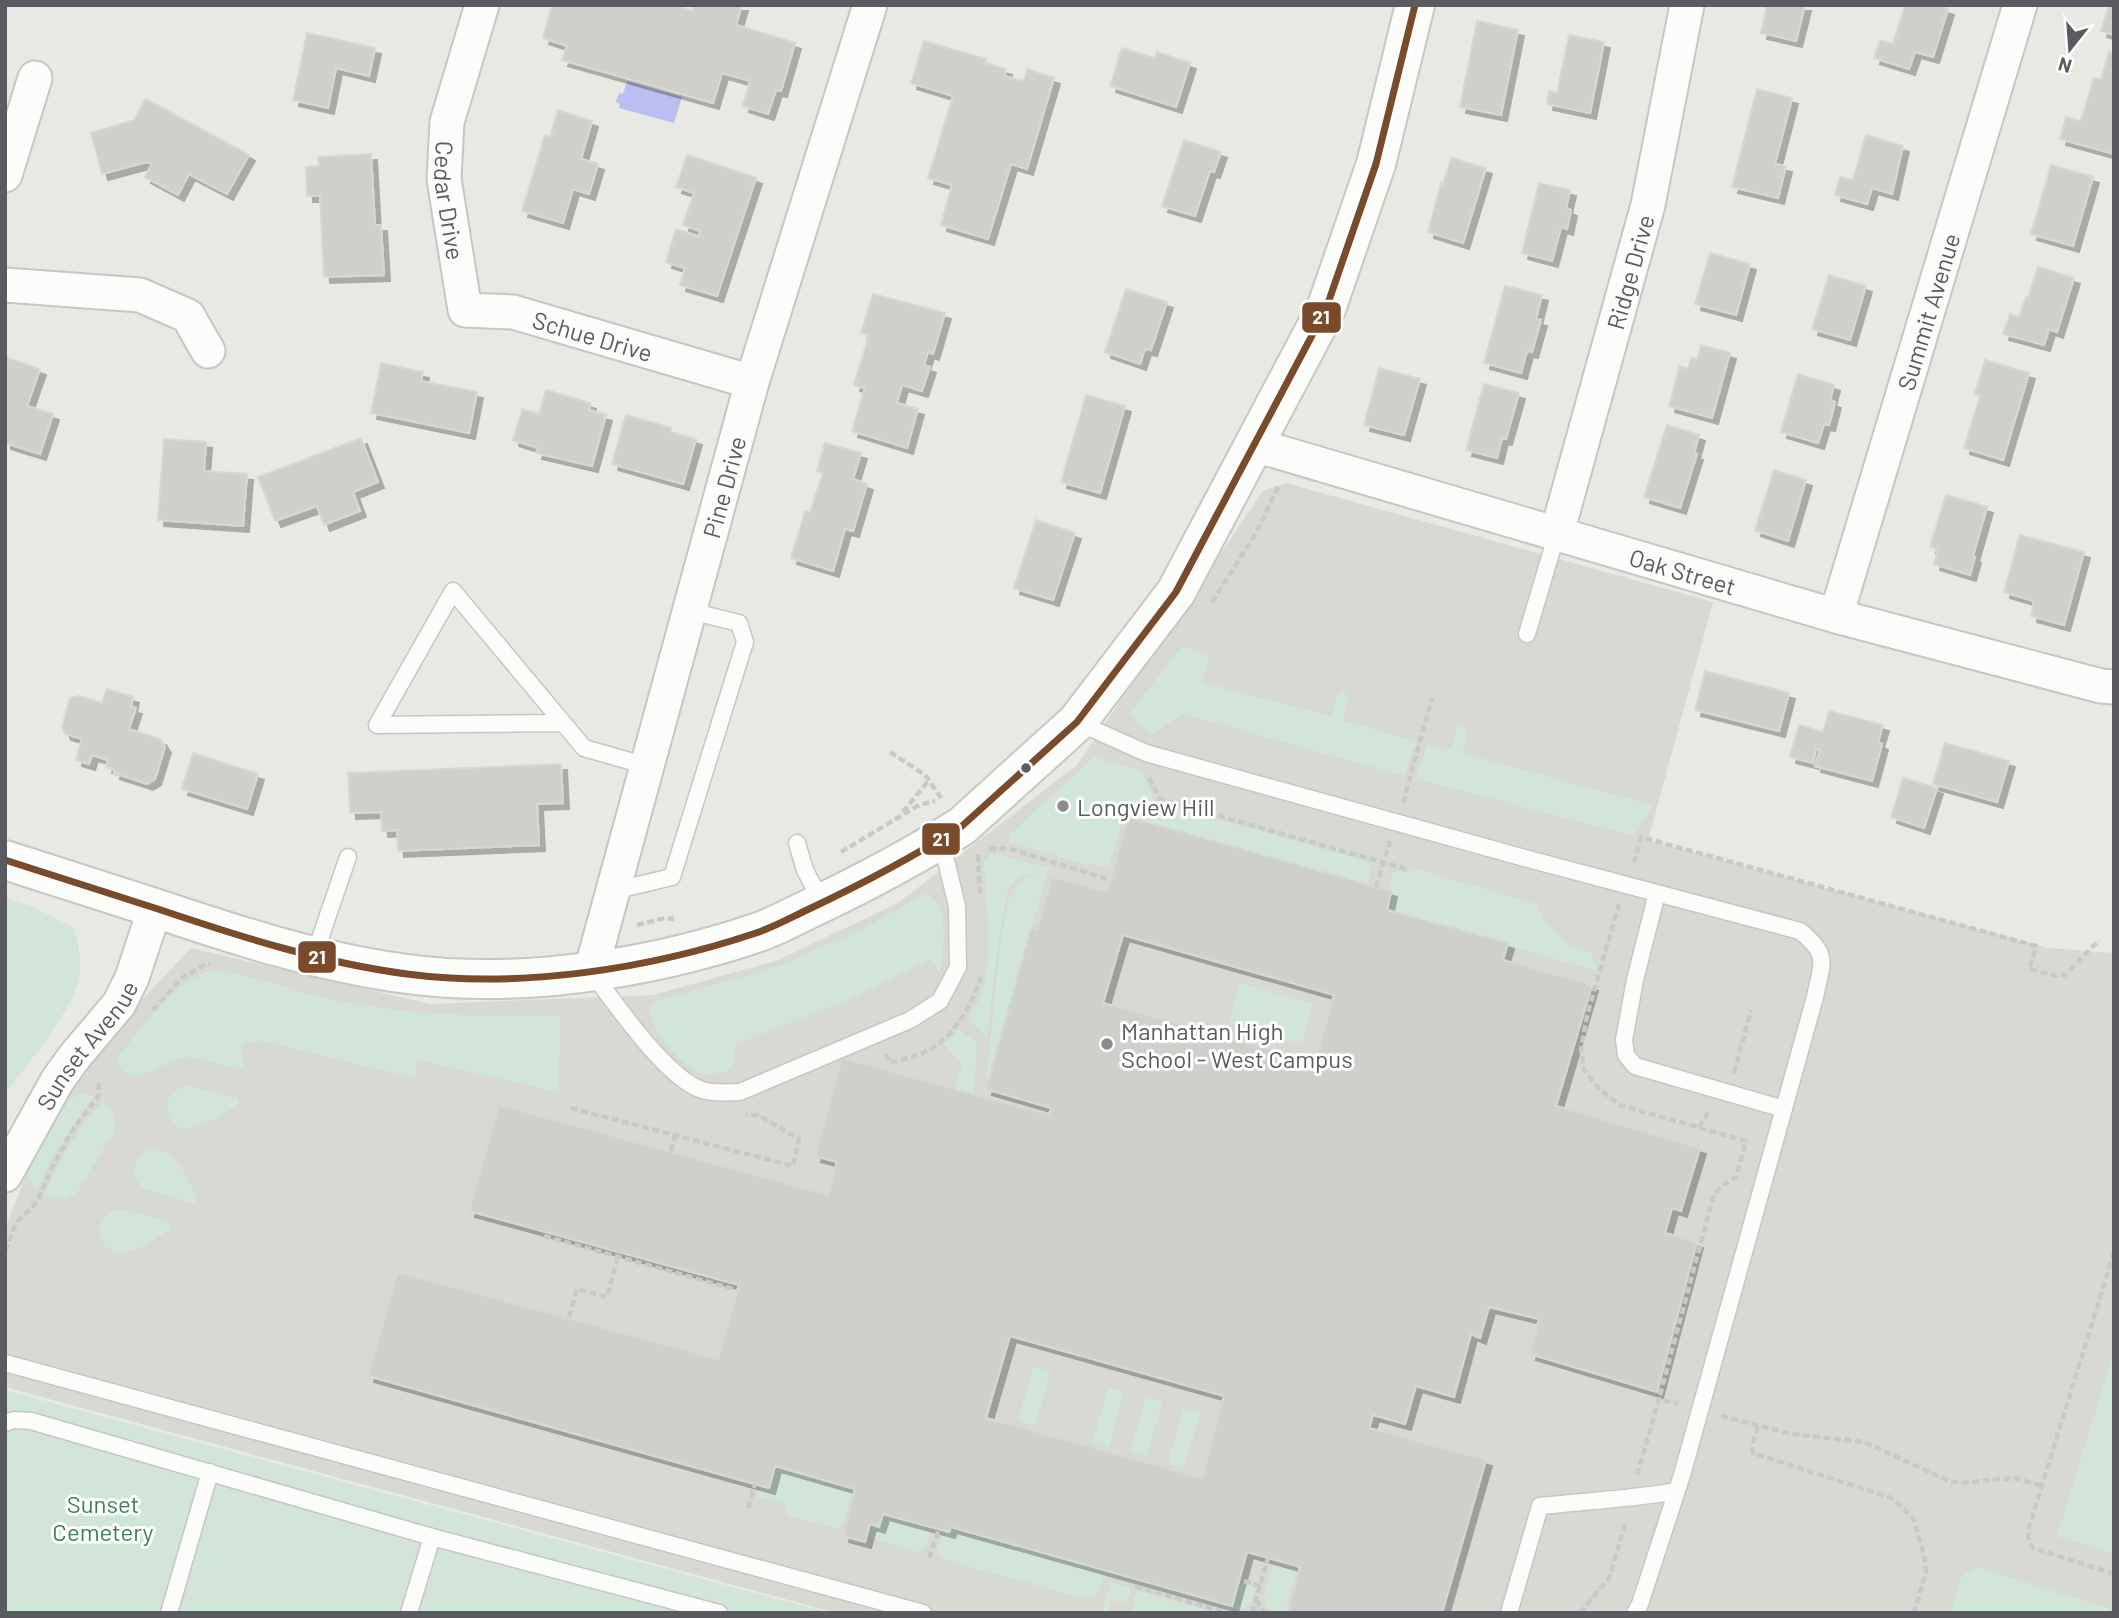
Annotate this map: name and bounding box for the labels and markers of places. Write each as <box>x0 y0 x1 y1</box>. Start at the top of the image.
unlabelled marker <box>1019 761 1033 775</box>
place label: Longview Hill <box>1077 792 1214 821</box>
marker: Longview Hill <box>1055 798 1071 814</box>
place label: Manhattan High School - West Campus <box>1121 1016 1353 1073</box>
marker: Manhattan High School - West Campus <box>1099 1036 1115 1052</box>

